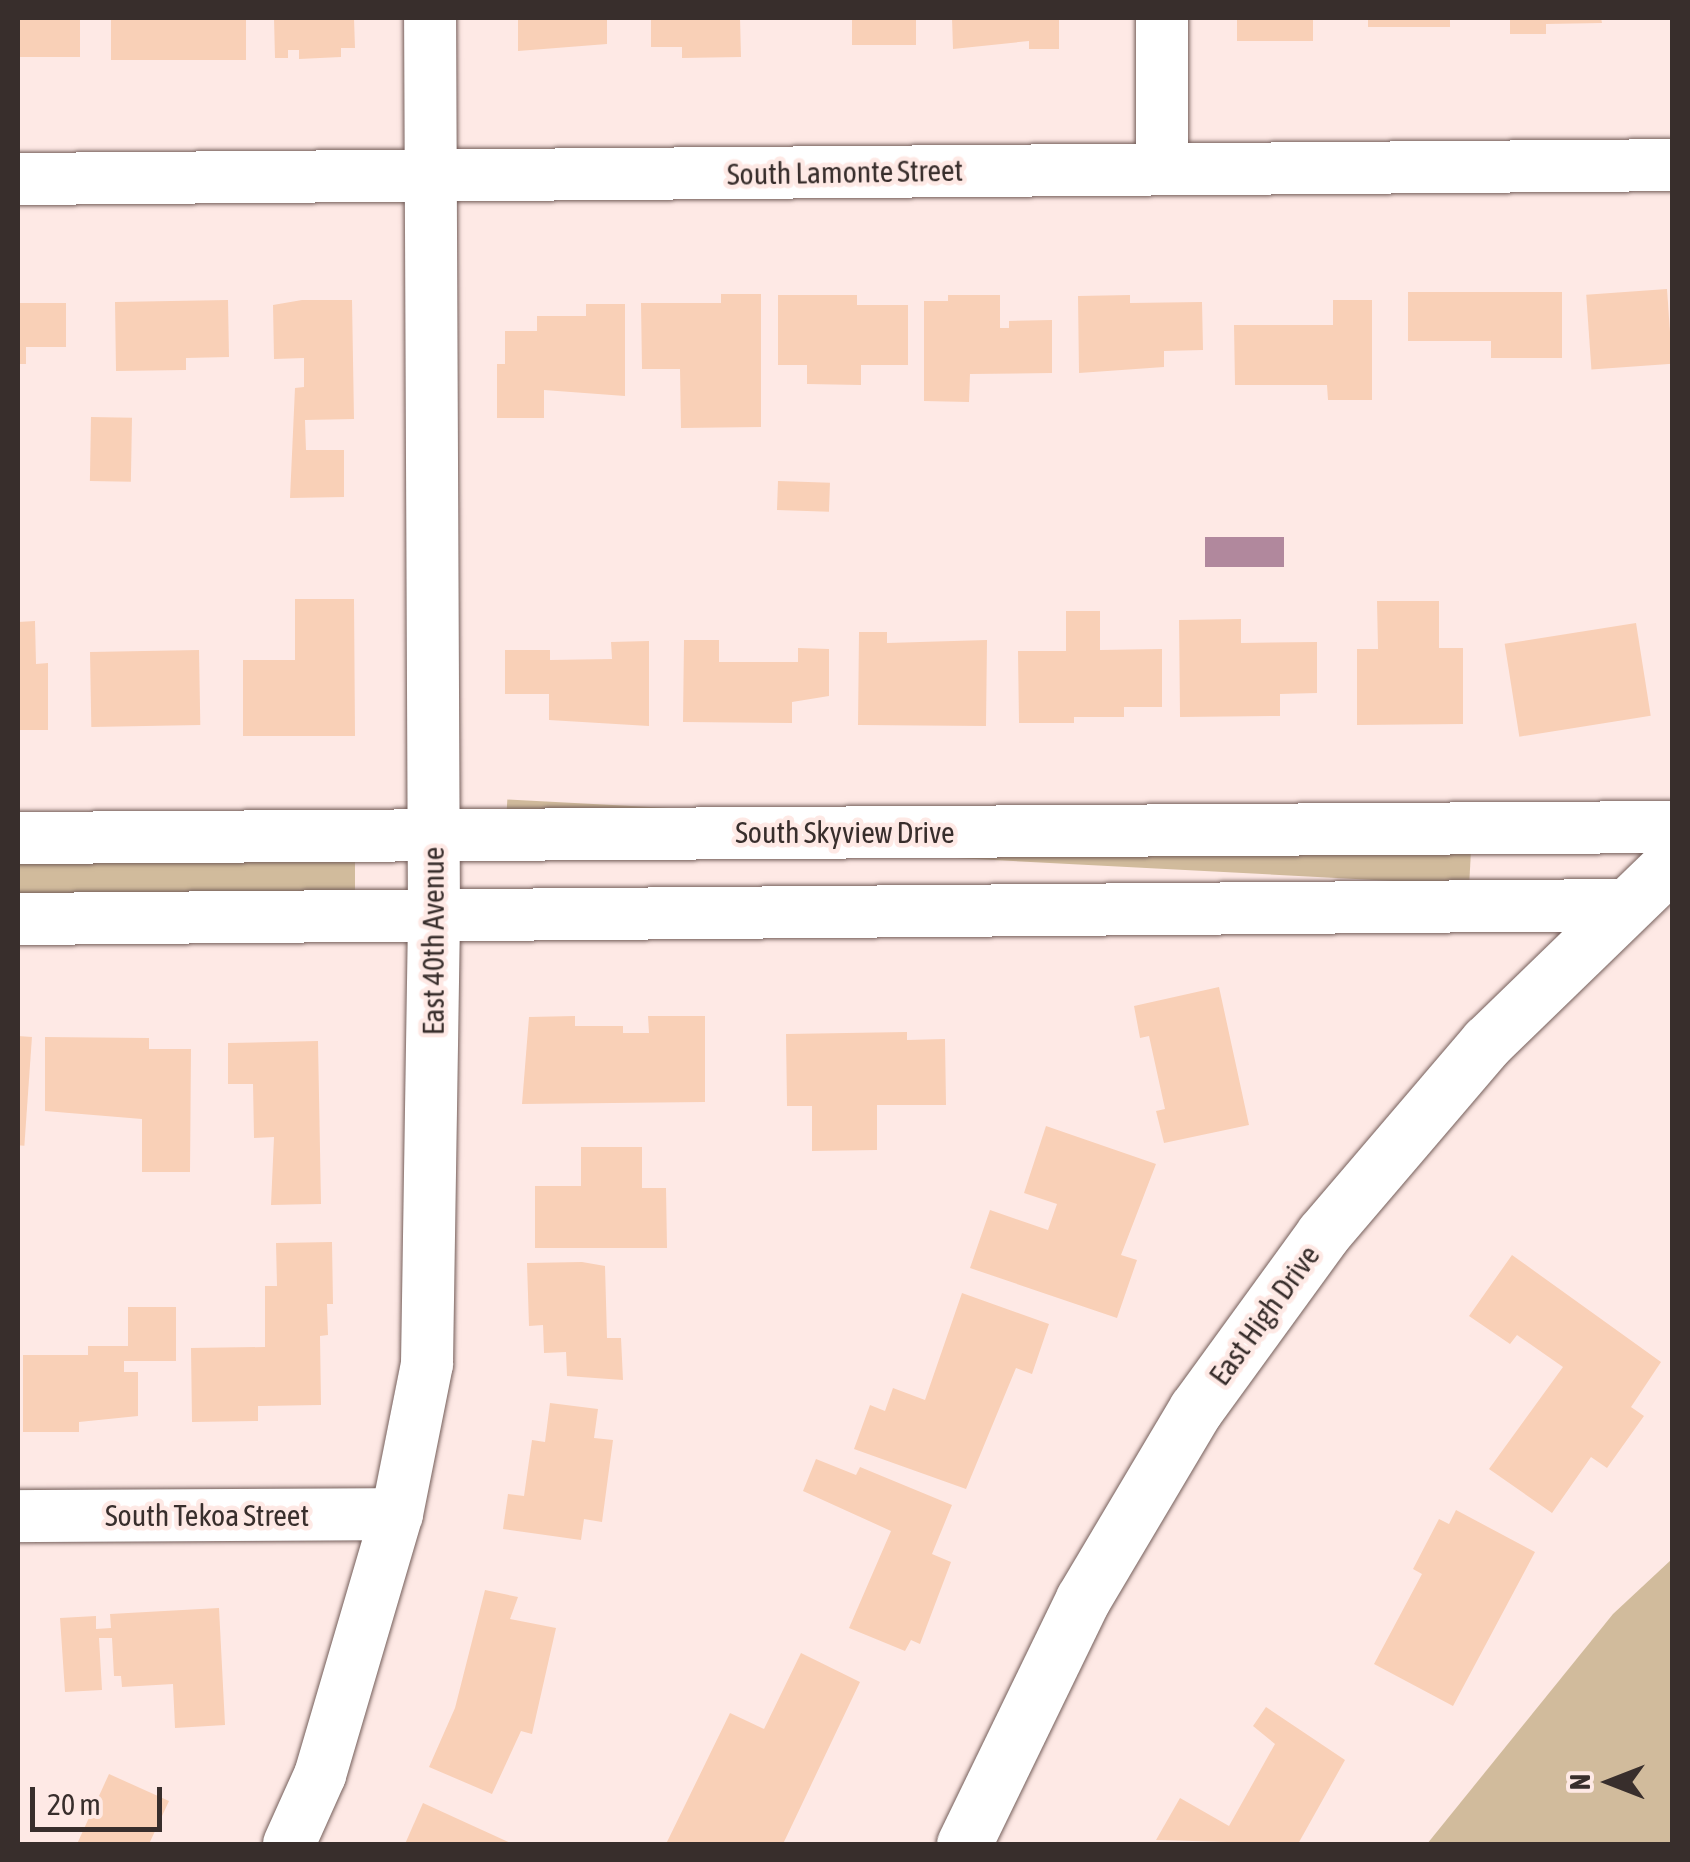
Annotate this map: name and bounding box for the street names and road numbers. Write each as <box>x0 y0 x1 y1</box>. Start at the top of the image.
street label: South Lamonte Street <box>727 152 963 192</box>
street label: South Skyview Drive <box>735 814 955 850</box>
street label: East 40th Avenue <box>415 847 451 1035</box>
street label: East High Drive <box>1201 1238 1327 1392</box>
street label: South Tekoa Street <box>105 1497 309 1533</box>

